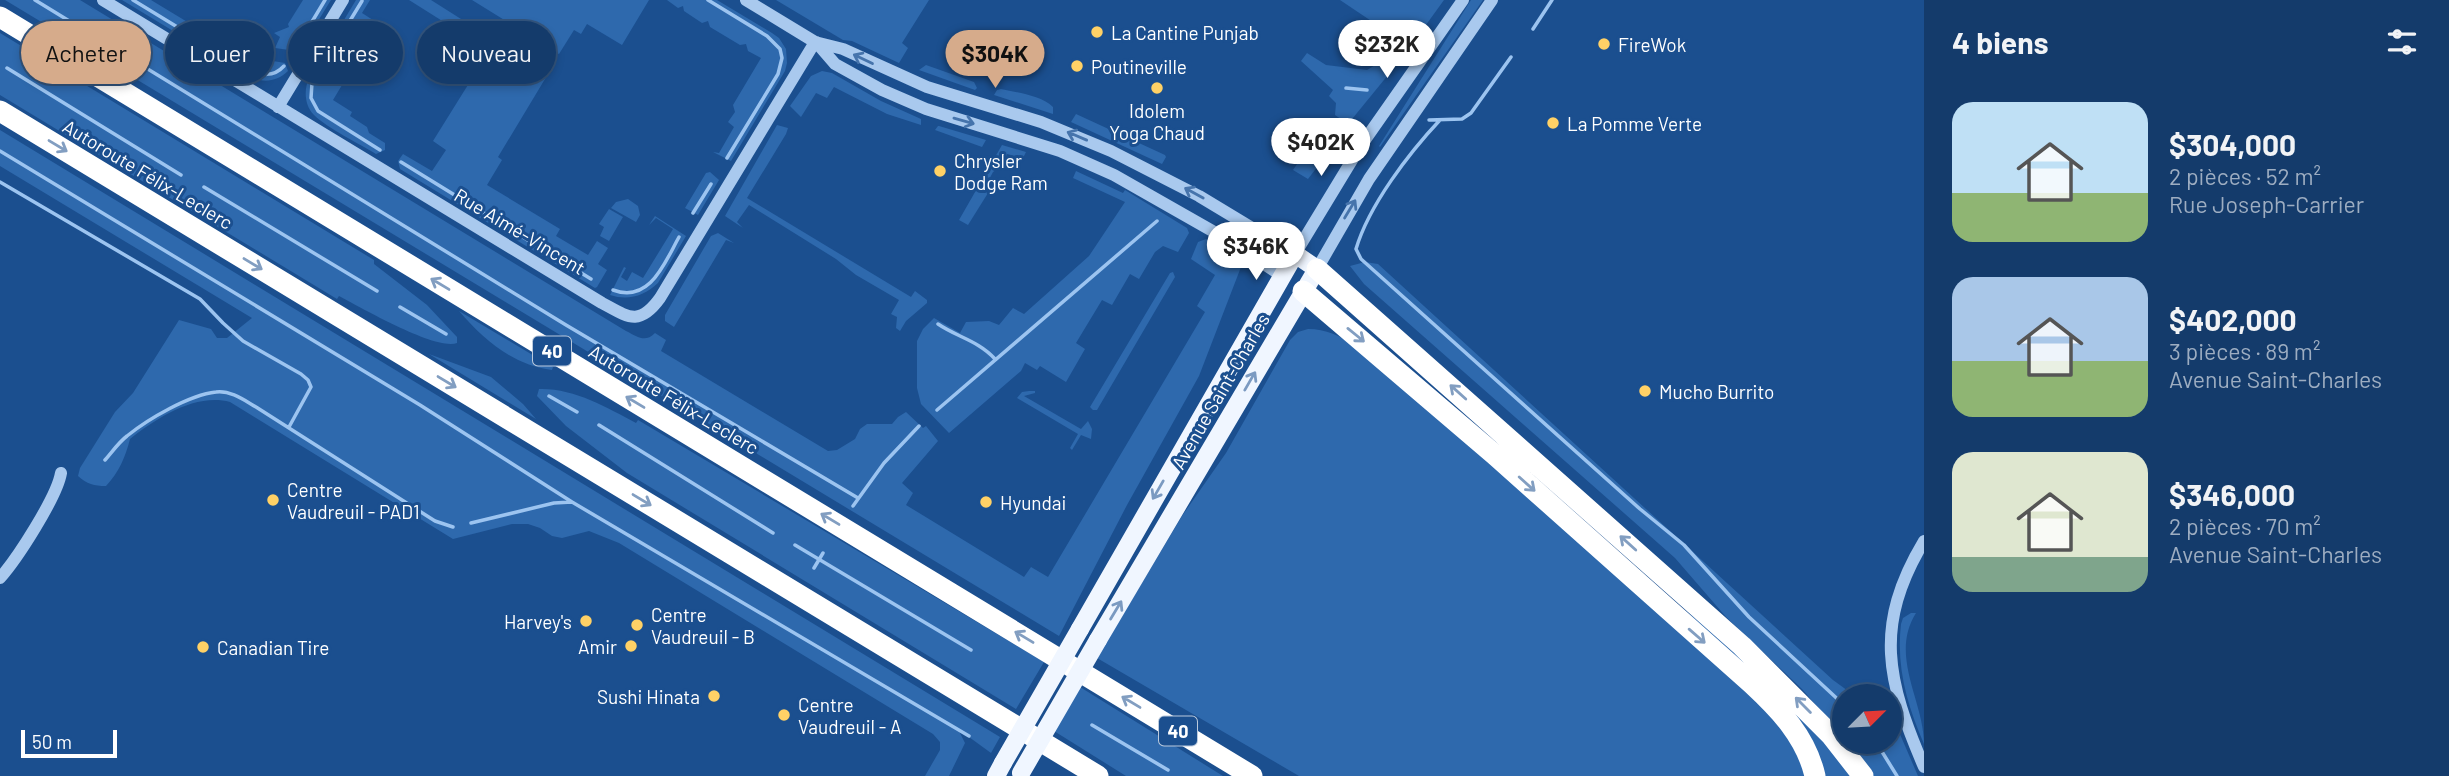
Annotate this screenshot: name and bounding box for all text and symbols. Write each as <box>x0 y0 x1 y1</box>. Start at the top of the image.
pin: $232K <box>1338 20 1436 80</box>
chip: Acheter <box>21 21 151 84</box>
chip: Louer <box>165 21 274 84</box>
chip: Filtres <box>288 21 403 84</box>
chip: Nouveau <box>417 21 556 84</box>
place label: La Cantine Punjab <box>1111 21 1259 44</box>
icon: filters <box>2383 23 2421 61</box>
marker: La Cantine Punjab <box>1089 24 1105 40</box>
text: 4 biens <box>1952 24 2049 60</box>
text: $232K <box>1354 29 1420 57</box>
pin: $304K <box>946 31 1044 90</box>
place label: FireWok <box>1618 33 1686 56</box>
marker: FireWok <box>1596 36 1612 52</box>
text: $304K <box>962 39 1029 67</box>
one-way arrow <box>853 51 874 65</box>
place label: Poutineville <box>1091 55 1187 78</box>
marker: Poutineville <box>1069 58 1085 74</box>
marker: Idolem Yoga Chaud <box>1149 80 1165 96</box>
place label: Idolem Yoga Chaud <box>1109 99 1205 144</box>
place label: La Pomme Verte <box>1567 112 1702 135</box>
street label: Autoroute Félix-Leclerc <box>59 114 237 234</box>
one-way arrow <box>953 115 975 128</box>
marker: La Pomme Verte <box>1545 115 1561 131</box>
pin: $402K <box>1272 118 1370 178</box>
text: $304,000 <box>2169 126 2296 162</box>
text: $402K <box>1287 127 1355 155</box>
one-way arrow <box>1066 129 1088 142</box>
icon: home <box>2008 130 2092 214</box>
one-way arrow <box>48 140 68 154</box>
place label: Chrysler Dodge Ram <box>954 149 1048 194</box>
text: 2 pièces · 52 m² <box>2169 162 2321 190</box>
marker: Chrysler Dodge Ram <box>932 163 948 179</box>
street label: Rue Aimé-Vincent <box>450 183 590 279</box>
one-way arrow <box>1184 186 1205 200</box>
text: Rue Joseph-Carrier <box>2169 190 2364 218</box>
one-way arrow <box>1344 200 1358 220</box>
pin: $346K <box>1207 222 1305 282</box>
text: $346K <box>1223 231 1289 259</box>
one-way arrow <box>242 257 262 271</box>
one-way arrow <box>431 277 451 291</box>
text: $402,000 <box>2169 301 2297 337</box>
icon: home <box>2008 305 2092 389</box>
street label: Avenue Saint-Charles <box>1166 309 1274 473</box>
one-way arrow <box>1346 327 1364 342</box>
road number: 40 <box>533 337 571 366</box>
text: 3 pièces · 89 m² <box>2169 337 2320 365</box>
street label: Autoroute Félix-Leclerc <box>585 339 763 459</box>
text: Avenue Saint-Charles <box>2169 365 2382 393</box>
one-way arrow <box>1244 372 1258 392</box>
one-way arrow <box>437 375 457 389</box>
place label: Mucho Burrito <box>1659 380 1774 403</box>
marker: Mucho Burrito <box>1637 383 1653 399</box>
one-way arrow <box>1449 384 1467 400</box>
one-way arrow <box>626 394 645 409</box>
one-way arrow <box>1518 476 1536 492</box>
text: $346,000 <box>2169 476 2295 512</box>
place label: Centre Vaudreuil - PAD1 <box>287 478 420 523</box>
one-way arrow <box>1151 479 1165 499</box>
icon: home <box>2008 480 2092 564</box>
place label: Hyundai <box>1000 491 1066 514</box>
marker: Centre Vaudreuil - PAD1 <box>265 492 281 508</box>
one-way arrow <box>631 494 651 508</box>
marker: Hyundai <box>978 494 994 510</box>
one-way arrow <box>820 512 840 526</box>
text: 2 pièces · 70 m² <box>2169 512 2321 540</box>
one-way arrow <box>1619 535 1637 551</box>
text: Avenue Saint-Charles <box>2169 540 2382 568</box>
one-way arrow <box>1109 601 1123 621</box>
place label: Centre Vaudreuil - B <box>651 603 755 648</box>
place label: Harvey's <box>504 610 572 633</box>
marker: Harvey's <box>578 613 594 629</box>
marker: Centre Vaudreuil - B <box>629 617 645 633</box>
one-way arrow <box>1688 628 1706 644</box>
one-way arrow <box>1015 630 1035 644</box>
place label: Amir <box>578 635 617 658</box>
place label: Canadian Tire <box>217 636 329 659</box>
marker: Amir <box>623 638 639 654</box>
marker: Canadian Tire <box>195 639 211 655</box>
north arrow <box>1832 684 1902 754</box>
map controls <box>1832 684 1902 754</box>
place label: Sushi Hinata <box>597 685 700 708</box>
marker: Sushi Hinata <box>706 688 722 704</box>
place label: Centre Vaudreuil - A <box>798 693 902 738</box>
one-way arrow <box>1122 695 1142 709</box>
one-way arrow <box>1795 697 1812 714</box>
marker: Centre Vaudreuil - A <box>776 707 792 723</box>
road number: 40 <box>1159 716 1197 746</box>
scale bar <box>21 727 117 759</box>
text: 50 m <box>32 730 72 753</box>

